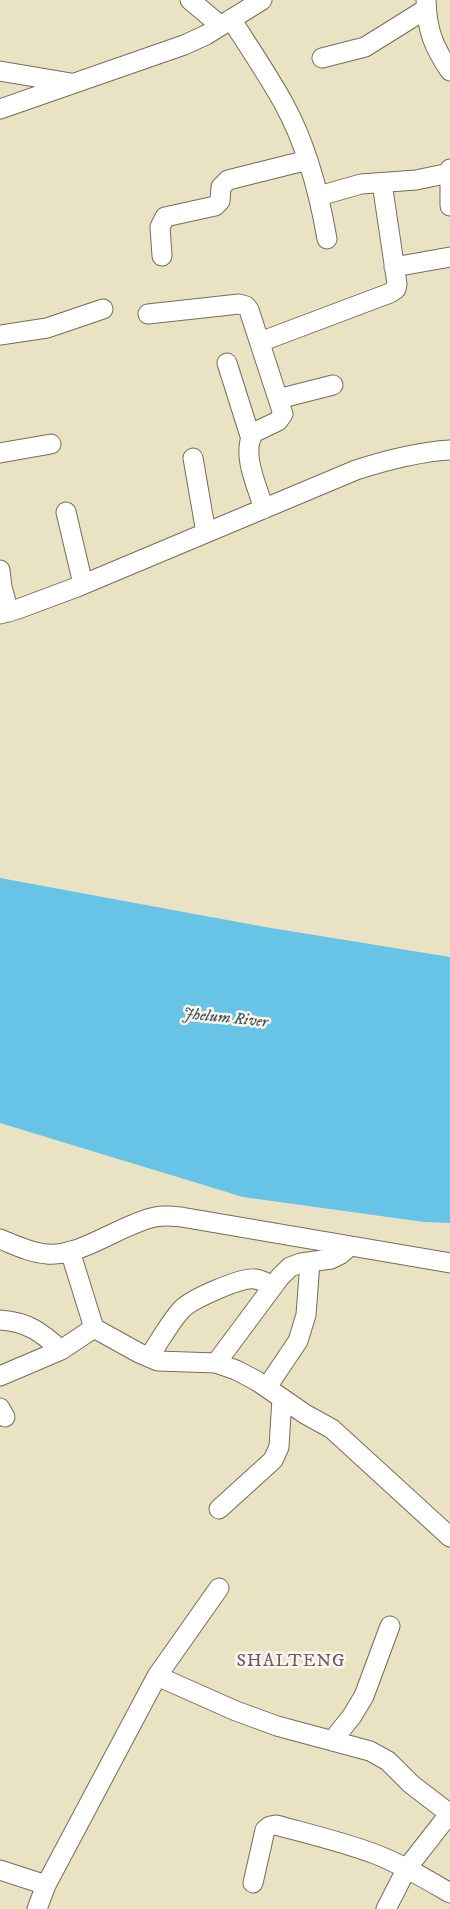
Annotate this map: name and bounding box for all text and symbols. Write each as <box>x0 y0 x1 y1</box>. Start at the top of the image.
water label: Jhelum River <box>182 1005 268 1033</box>
district label: SHALTENG <box>235 1651 347 1673</box>

